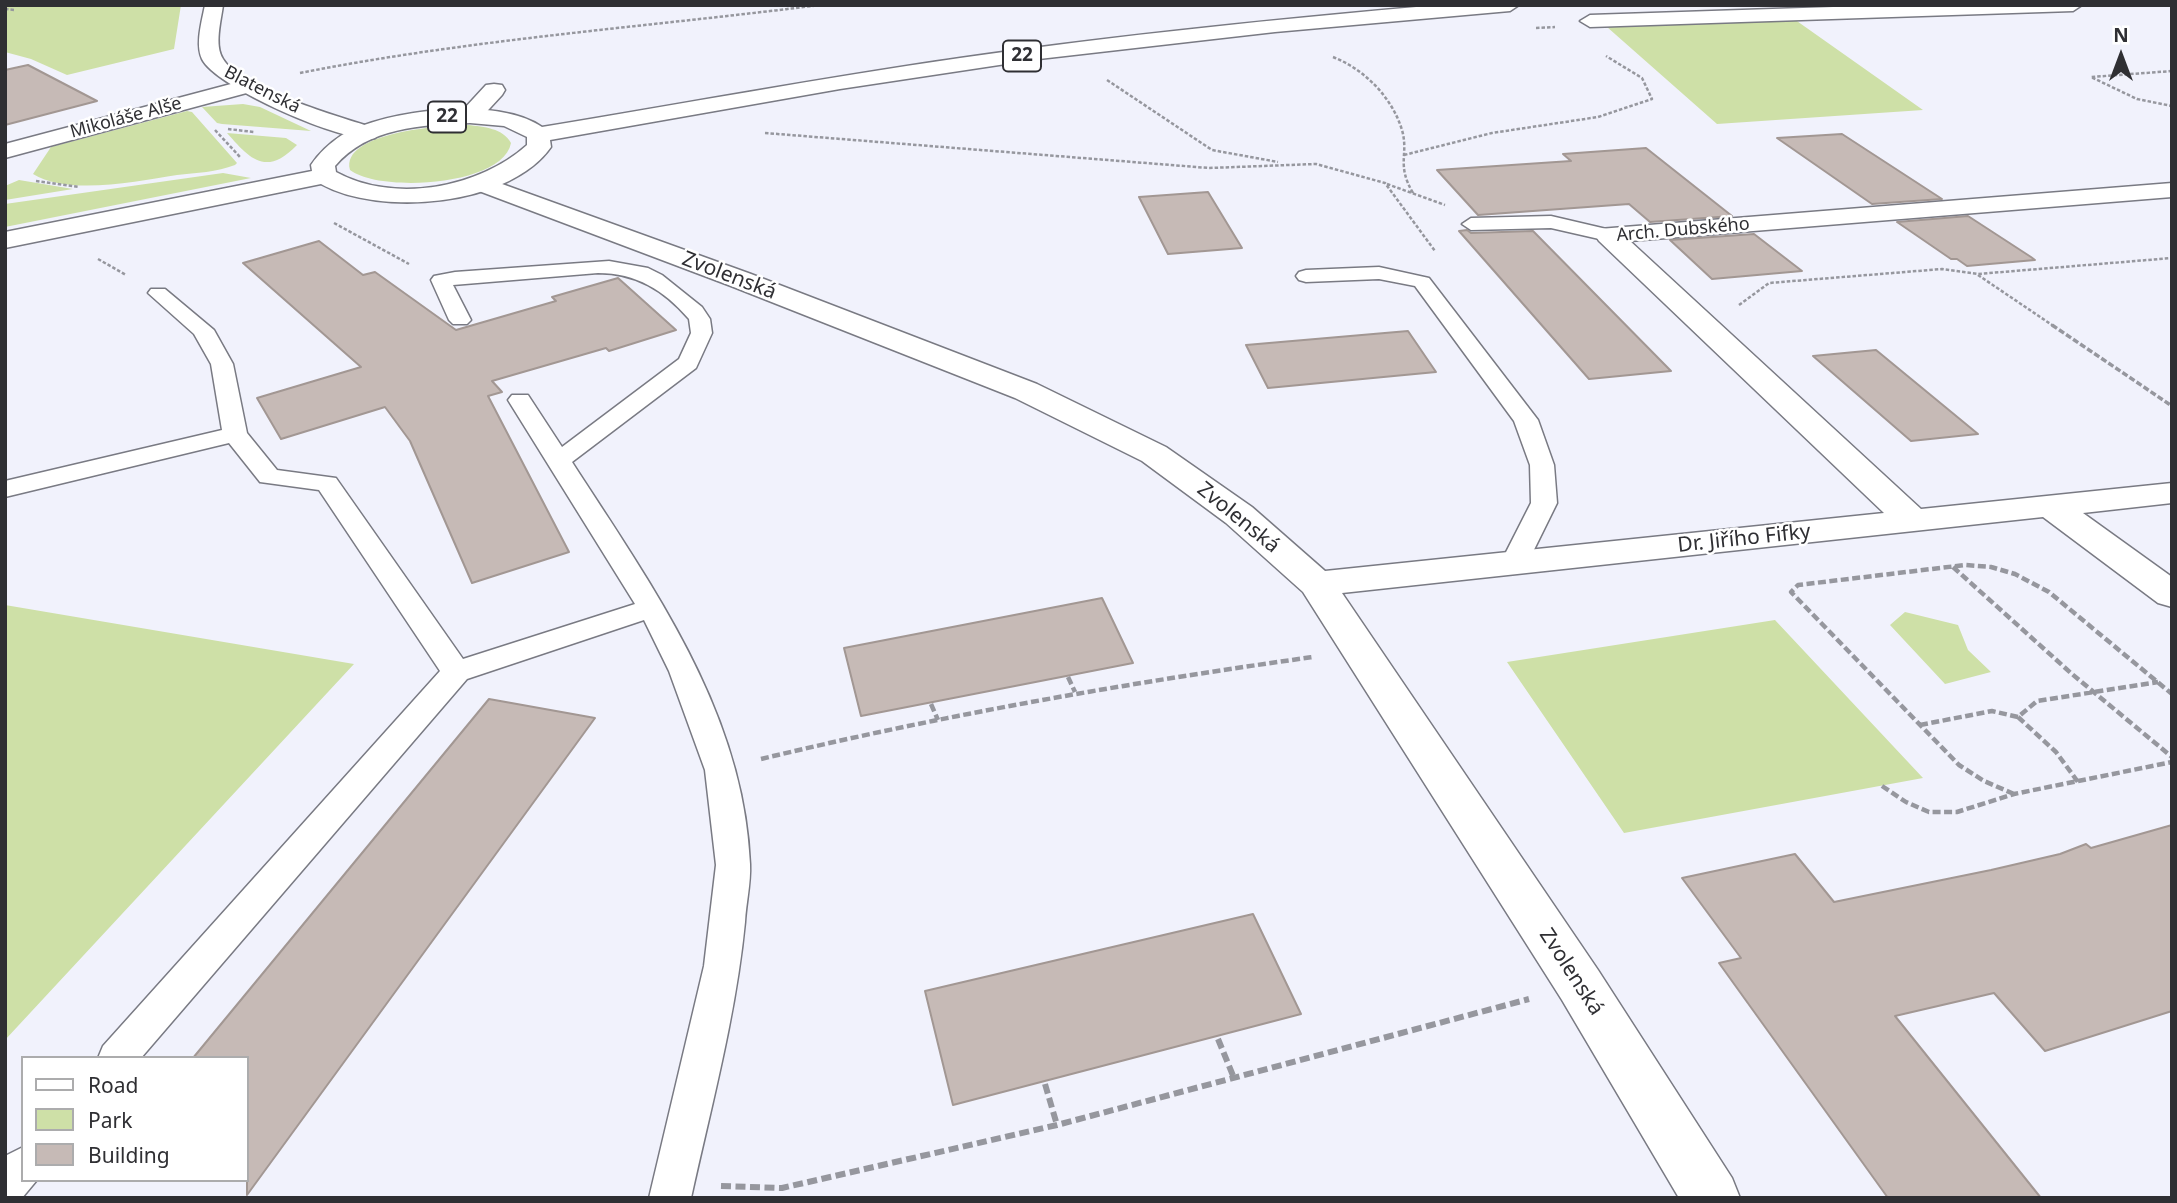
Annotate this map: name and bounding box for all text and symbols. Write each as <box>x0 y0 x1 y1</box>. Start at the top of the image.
north arrow <box>2086 21 2156 91</box>
text: N <box>2113 22 2129 48</box>
road number: 22 <box>1003 40 1041 72</box>
street label: Blatenská <box>220 62 304 118</box>
street label: Mikoláše Alše <box>68 93 184 143</box>
road number: 22 <box>428 102 466 132</box>
street label: Arch. Dubského <box>1616 213 1750 247</box>
street label: Zvolenská <box>678 247 780 305</box>
street label: Zvolenská <box>1192 477 1284 559</box>
street label: Dr. Jiřího Fifky <box>1676 519 1812 559</box>
street label: Zvolenská <box>1534 924 1608 1020</box>
legend <box>21 1056 248 1182</box>
text: Road <box>88 1071 138 1099</box>
text: Park <box>88 1106 132 1134</box>
text: Building <box>88 1141 170 1169</box>

